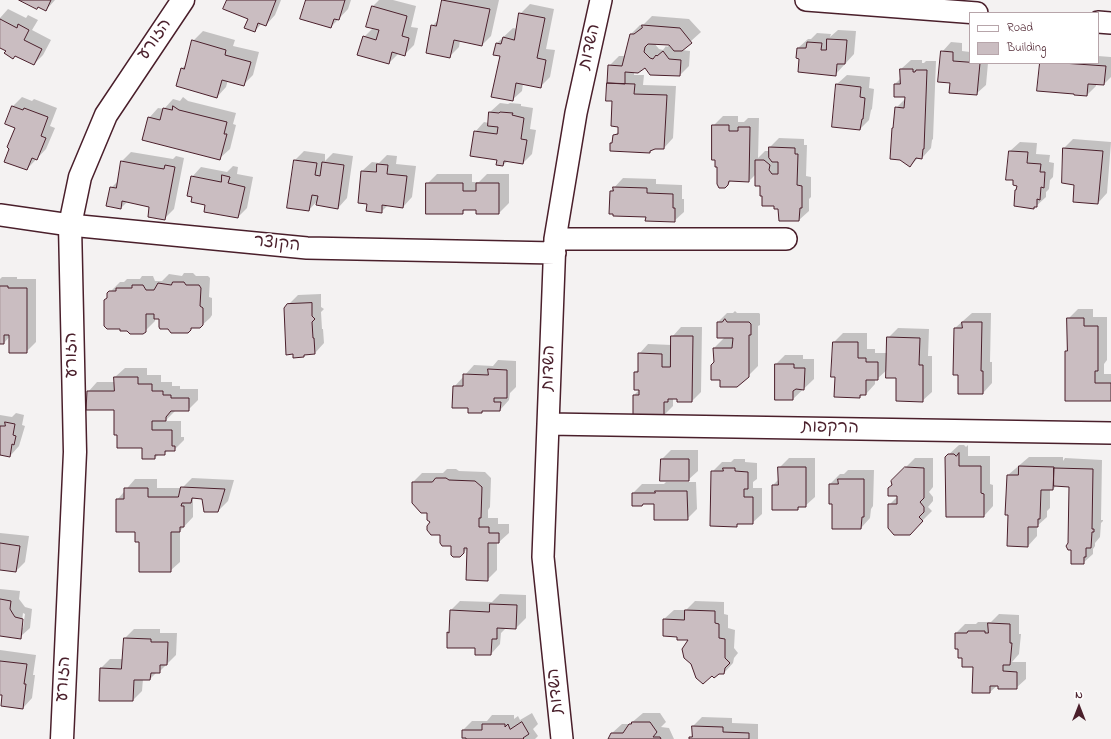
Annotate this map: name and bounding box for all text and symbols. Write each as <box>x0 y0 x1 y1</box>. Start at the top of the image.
legend <box>969 12 1099 64</box>
street label: הזורע <box>135 15 177 65</box>
text: Road <box>1007 19 1033 37</box>
street label: השדות <box>576 22 606 72</box>
text: Building <box>1007 39 1046 57</box>
street label: הקוצר <box>253 232 301 258</box>
street label: הזורע <box>62 332 84 378</box>
street label: השדות <box>539 345 561 391</box>
street label: הרקפות <box>801 418 859 440</box>
street label: הזורע <box>54 656 76 702</box>
street label: השדות <box>544 667 570 715</box>
north arrow <box>1059 687 1099 727</box>
text: N <box>1075 687 1083 703</box>

